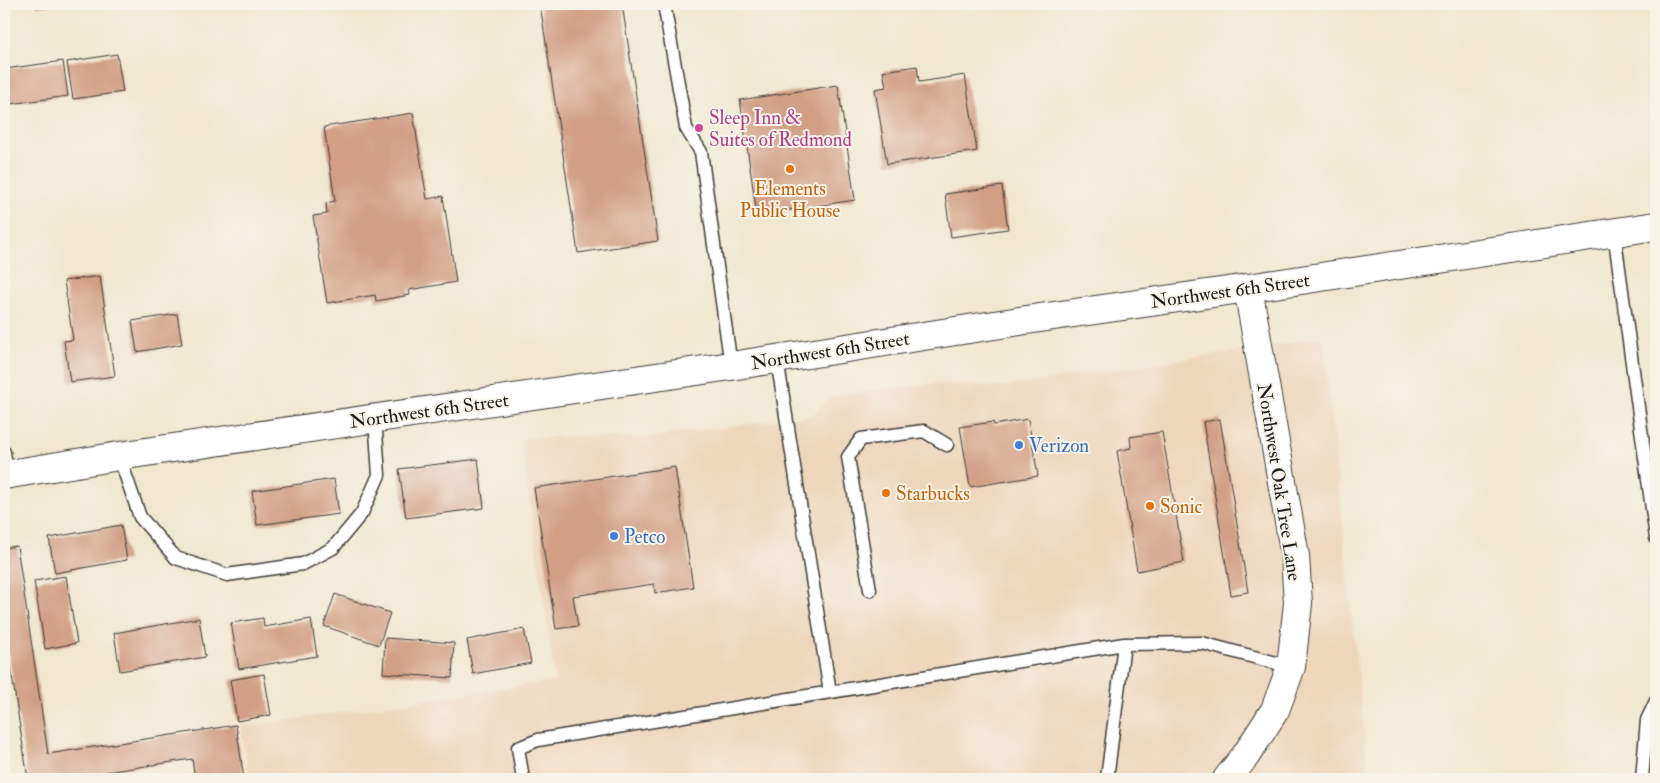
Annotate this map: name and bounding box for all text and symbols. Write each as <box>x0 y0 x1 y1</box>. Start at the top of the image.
place label: Sleep Inn & Suites of Redmond <box>709 106 852 152</box>
marker: Sleep Inn & Suites of Redmond <box>693 122 705 134</box>
marker: Elements Public House <box>784 163 796 175</box>
place label: Elements Public House <box>740 177 840 223</box>
street label: Northwest 6th Street <box>1149 268 1311 314</box>
street label: Northwest 6th Street <box>749 327 911 375</box>
street label: Northwest Oak Tree Lane <box>1252 382 1306 583</box>
street label: Northwest 6th Street <box>348 388 510 434</box>
place label: Verizon <box>1029 434 1089 458</box>
marker: Verizon <box>1013 439 1025 451</box>
place label: Starbucks <box>896 482 970 506</box>
marker: Starbucks <box>880 487 892 499</box>
place label: Sonic <box>1160 495 1202 519</box>
marker: Sonic <box>1144 500 1156 512</box>
place label: Petco <box>624 525 665 549</box>
marker: Petco <box>608 530 620 542</box>

